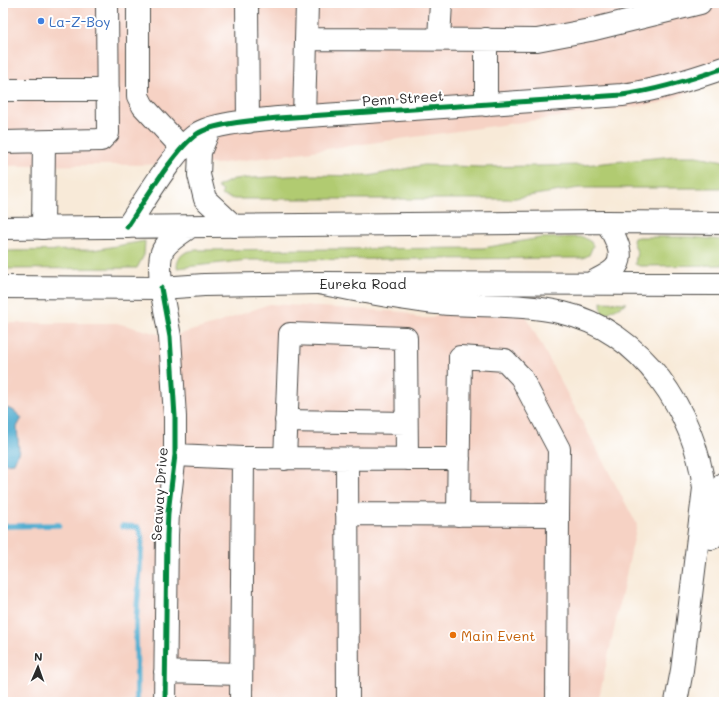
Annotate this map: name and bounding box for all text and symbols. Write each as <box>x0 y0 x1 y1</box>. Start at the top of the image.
place label: La-Z-Boy <box>49 12 111 31</box>
marker: La-Z-Boy <box>36 16 46 26</box>
street label: Penn Street <box>362 86 444 110</box>
street label: Eureka Road <box>320 274 407 293</box>
street label: Seaway Drive <box>146 447 172 541</box>
place label: Main Event <box>461 626 535 645</box>
marker: Main Event <box>448 630 458 640</box>
north arrow <box>18 647 58 687</box>
text: N <box>34 649 43 664</box>

